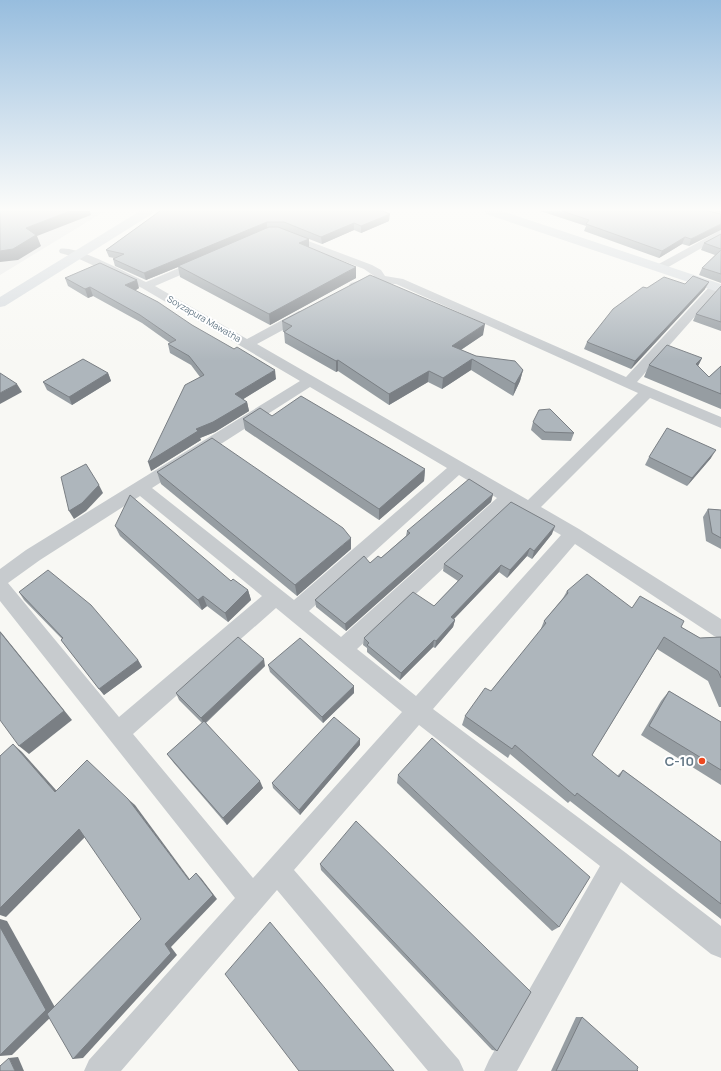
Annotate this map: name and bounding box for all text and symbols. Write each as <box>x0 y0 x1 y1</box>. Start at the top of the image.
street label: Soyzapura Mawatha <box>165 292 244 345</box>
place label: C-10 <box>665 752 694 770</box>
marker: C-10 <box>697 756 707 766</box>

